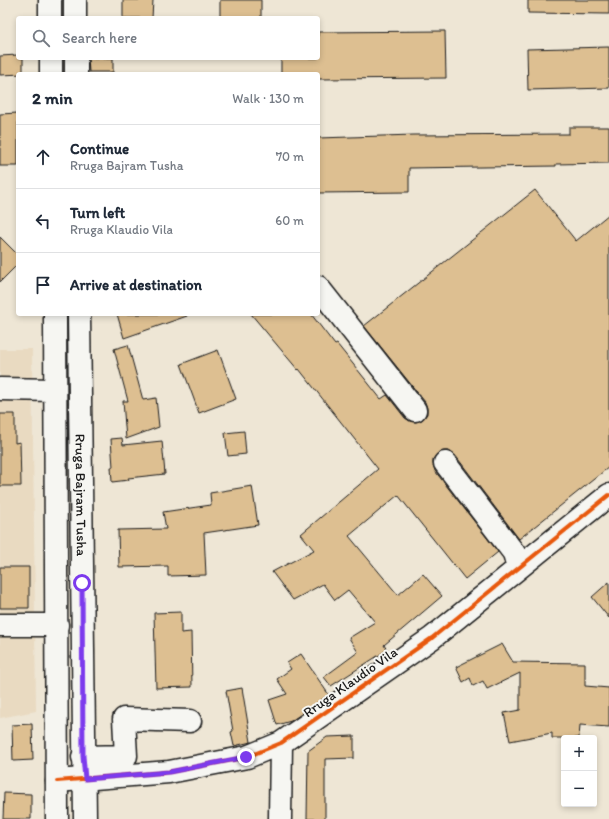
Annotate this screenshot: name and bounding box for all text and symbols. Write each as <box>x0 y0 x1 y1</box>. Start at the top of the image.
search box <box>16 16 320 60</box>
icon: search <box>30 27 52 49</box>
text: Search here <box>62 29 137 47</box>
text: 2 min <box>32 88 72 108</box>
text: Walk · 130 m <box>232 91 304 106</box>
text: Continue <box>70 140 129 158</box>
icon: ahead <box>32 146 54 168</box>
text: 70 m <box>276 149 304 164</box>
text: Rruga Bajram Tusha <box>70 158 184 173</box>
text: Turn left <box>70 204 125 222</box>
icon: left <box>32 210 54 232</box>
text: 60 m <box>275 213 304 228</box>
text: Rruga Klaudio Vila <box>70 222 173 237</box>
icon: arrive <box>32 274 54 296</box>
text: Arrive at destination <box>70 276 202 294</box>
street label: Rruga Bajram Tusha <box>71 434 90 557</box>
route start <box>73 574 91 592</box>
street label: Rruga Klaudio Vila <box>300 644 401 721</box>
map controls <box>561 735 597 807</box>
button: + <box>561 735 597 771</box>
route end <box>237 748 255 766</box>
button: − <box>561 771 597 807</box>

